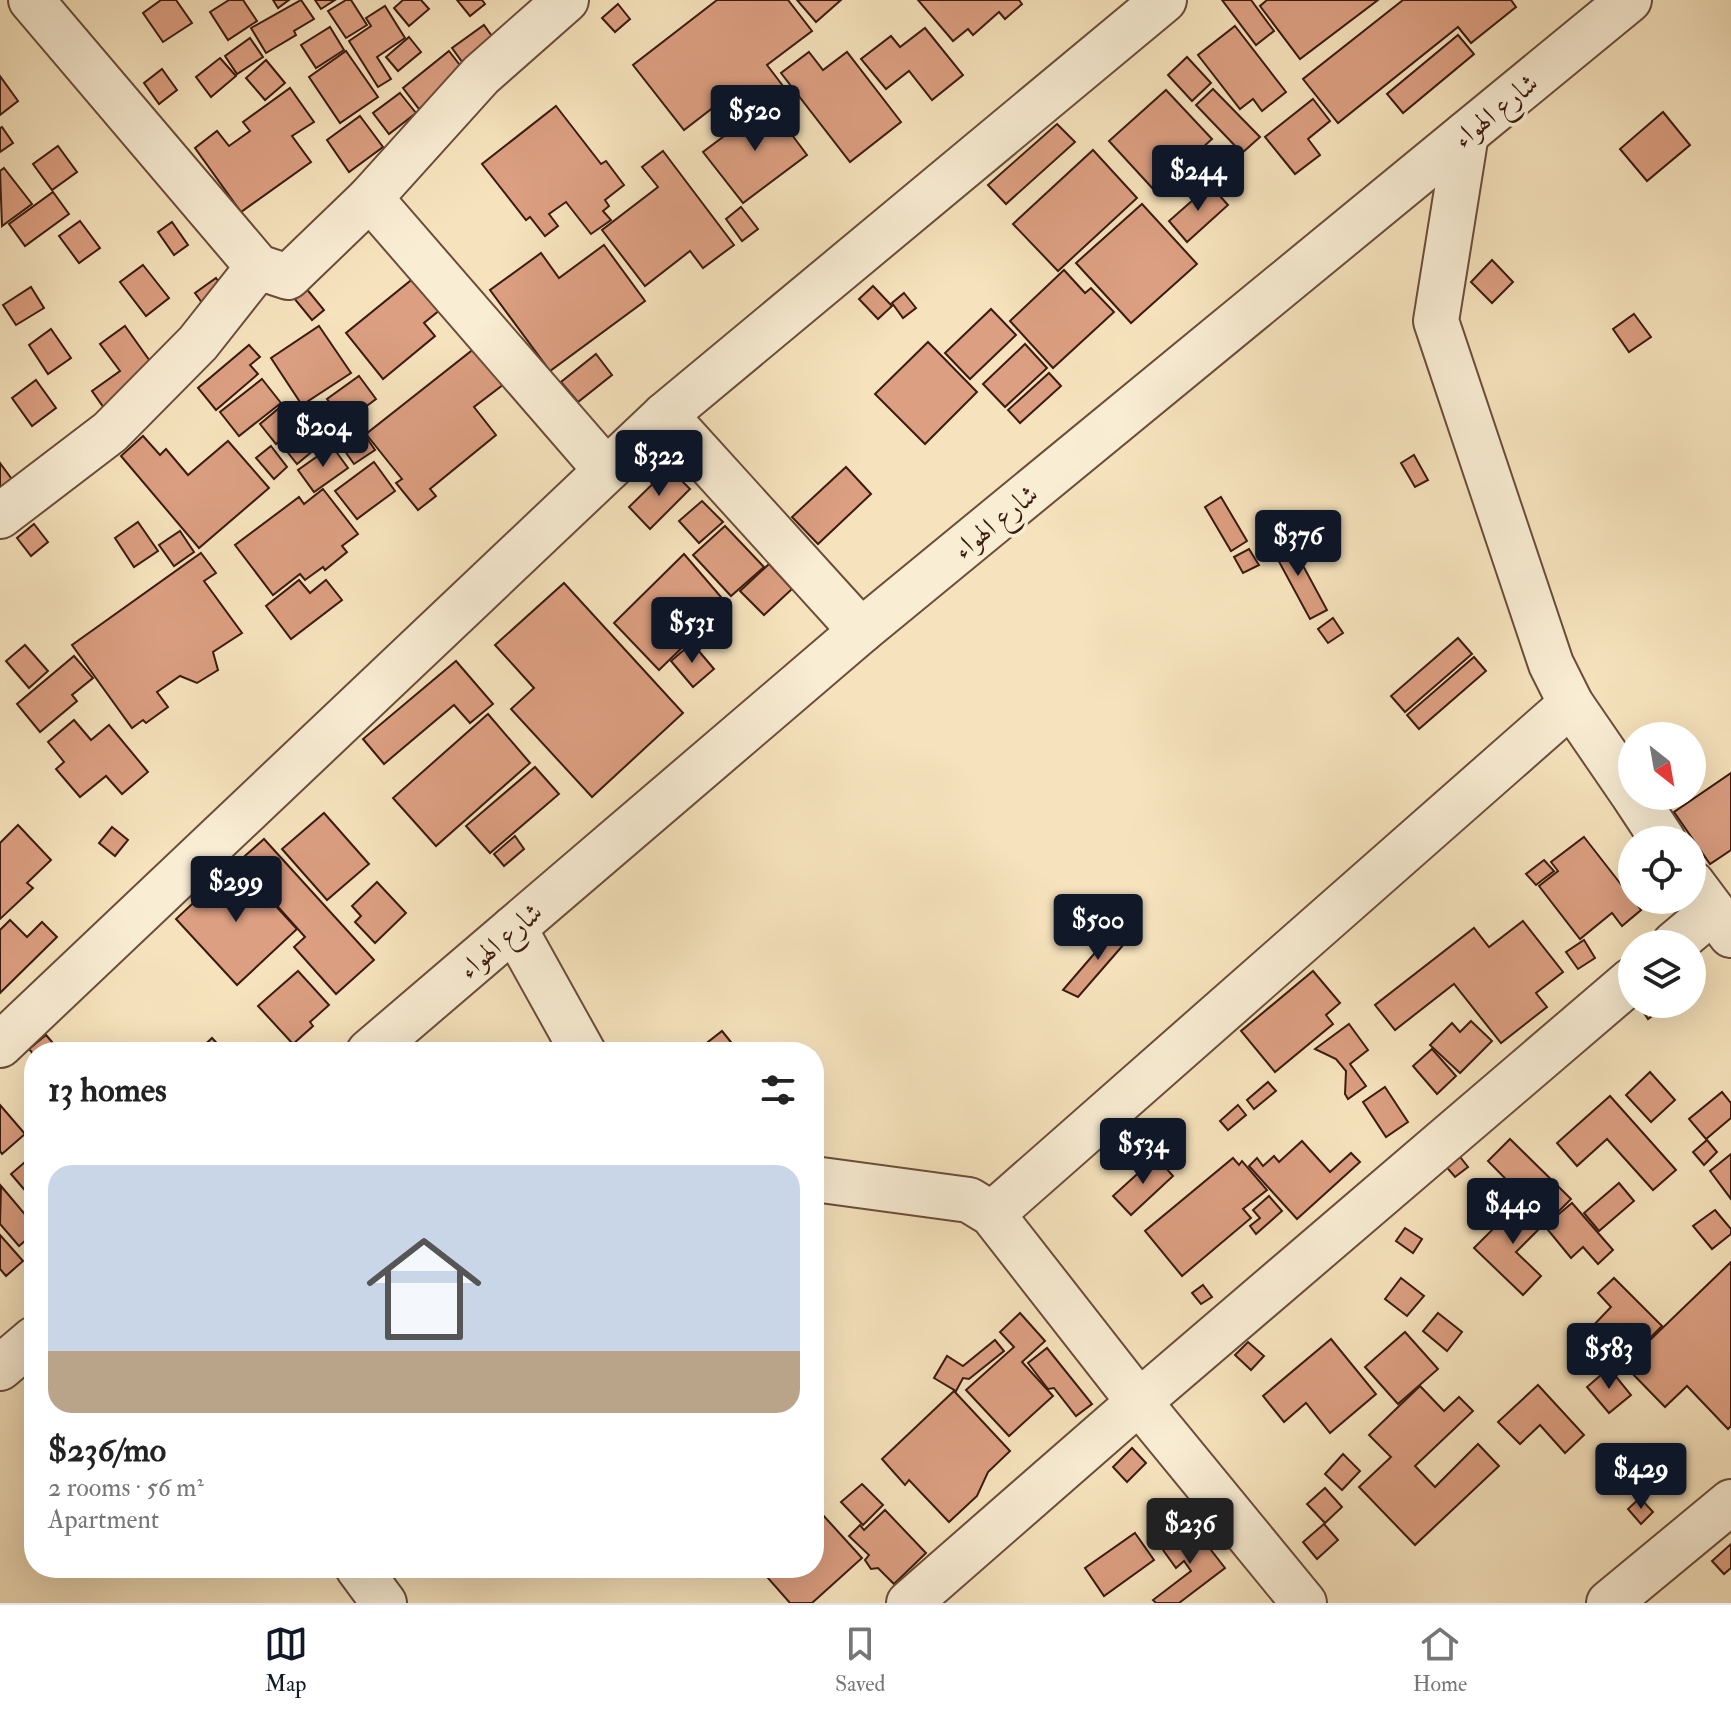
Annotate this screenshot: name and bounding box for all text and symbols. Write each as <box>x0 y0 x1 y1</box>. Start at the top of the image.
street label: شارع الهواء <box>1446 66 1549 160</box>
pin: $520 <box>708 85 802 153</box>
text: $520 <box>729 95 781 127</box>
pin: $244 <box>1151 145 1245 213</box>
text: $244 <box>1170 155 1226 187</box>
pin: $204 <box>276 401 370 469</box>
text: $204 <box>295 411 351 443</box>
pin: $322 <box>612 430 706 498</box>
text: $322 <box>633 440 685 472</box>
street label: شارع الهواء <box>946 477 1049 571</box>
pin: $376 <box>1251 510 1345 578</box>
text: $376 <box>1273 520 1323 552</box>
pin: $531 <box>645 597 739 665</box>
text: $531 <box>669 607 715 639</box>
north arrow <box>1618 722 1706 810</box>
map controls <box>1618 722 1706 1018</box>
button: locate <box>1618 826 1706 914</box>
pin: $299 <box>189 856 283 924</box>
text: $299 <box>209 866 263 898</box>
pin: $500 <box>1051 894 1145 962</box>
street label: شارع الهواء <box>452 895 553 991</box>
text: $500 <box>1072 904 1124 936</box>
button: layers <box>1618 930 1706 1018</box>
icon: filters <box>756 1068 800 1112</box>
text: 13 homes <box>48 1069 167 1112</box>
pin: $534 <box>1096 1118 1190 1186</box>
text: $534 <box>1118 1128 1168 1160</box>
pin: $440 <box>1466 1178 1560 1246</box>
text: $440 <box>1485 1188 1541 1220</box>
icon: home <box>352 1217 496 1361</box>
pin: $583 <box>1562 1323 1656 1391</box>
text: $583 <box>1585 1333 1633 1365</box>
text: $236/mo <box>48 1429 166 1472</box>
pin: $429 <box>1594 1443 1688 1511</box>
text: $429 <box>1613 1453 1669 1485</box>
text: 2 rooms · 56 m² <box>48 1472 204 1504</box>
pin: $236 <box>1143 1498 1237 1566</box>
text: Apartment <box>48 1504 159 1536</box>
text: $236 <box>1165 1508 1215 1540</box>
tab: Map <box>264 1622 308 1698</box>
tab: Saved <box>835 1622 885 1698</box>
tab: Home <box>1413 1622 1467 1698</box>

